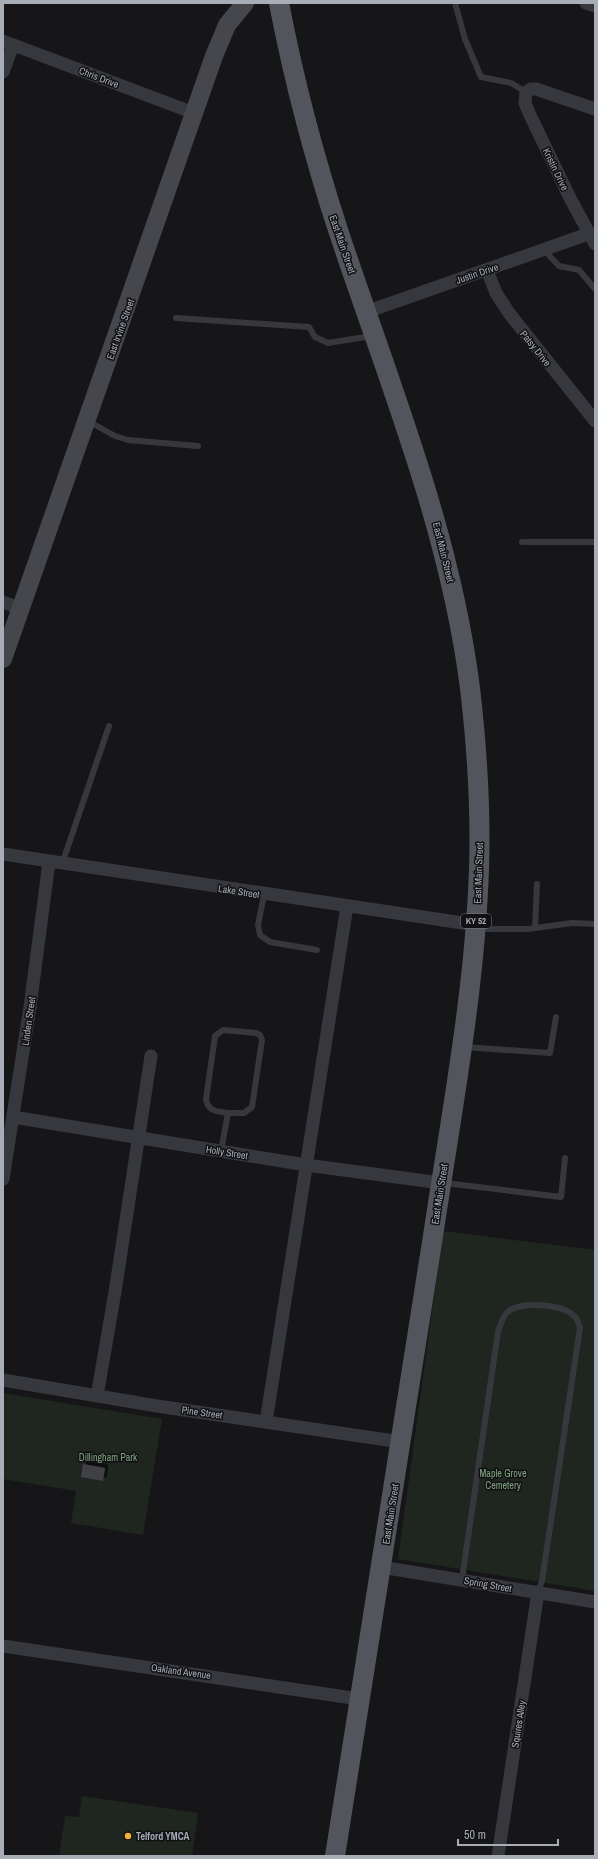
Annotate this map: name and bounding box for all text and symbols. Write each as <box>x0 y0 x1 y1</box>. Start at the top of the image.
street label: Chris Drive <box>77 64 121 91</box>
street label: Kristin Drive <box>540 146 572 193</box>
street label: East Main Street <box>326 213 359 276</box>
street label: Justin Drive <box>454 260 500 287</box>
street label: East Irvine Street <box>104 297 138 361</box>
street label: Patsy Drive <box>517 328 554 369</box>
street label: East Main Street <box>430 521 457 584</box>
street label: East Main Street <box>471 842 486 904</box>
street label: Lake Street <box>217 882 261 901</box>
road number: KY 52 <box>461 914 491 928</box>
street label: Linden Street <box>19 995 38 1046</box>
street label: Holly Street <box>205 1143 250 1162</box>
street label: East Main Street <box>428 1162 451 1225</box>
street label: Pine Street <box>181 1403 224 1422</box>
park label: Dillingham Park <box>79 1451 138 1464</box>
park label: Maple Grove Cemetery <box>480 1467 527 1492</box>
street label: East Main Street <box>379 1482 402 1545</box>
street label: Spring Street <box>463 1574 514 1595</box>
street label: Oakland Avenue <box>150 1661 212 1682</box>
street label: Squires Alley <box>508 1699 529 1749</box>
scale bar <box>458 1821 558 1847</box>
text: 50 m <box>464 1827 486 1843</box>
place label: Telford YMCA <box>136 1830 190 1843</box>
marker: Telford YMCA <box>123 1831 133 1841</box>

